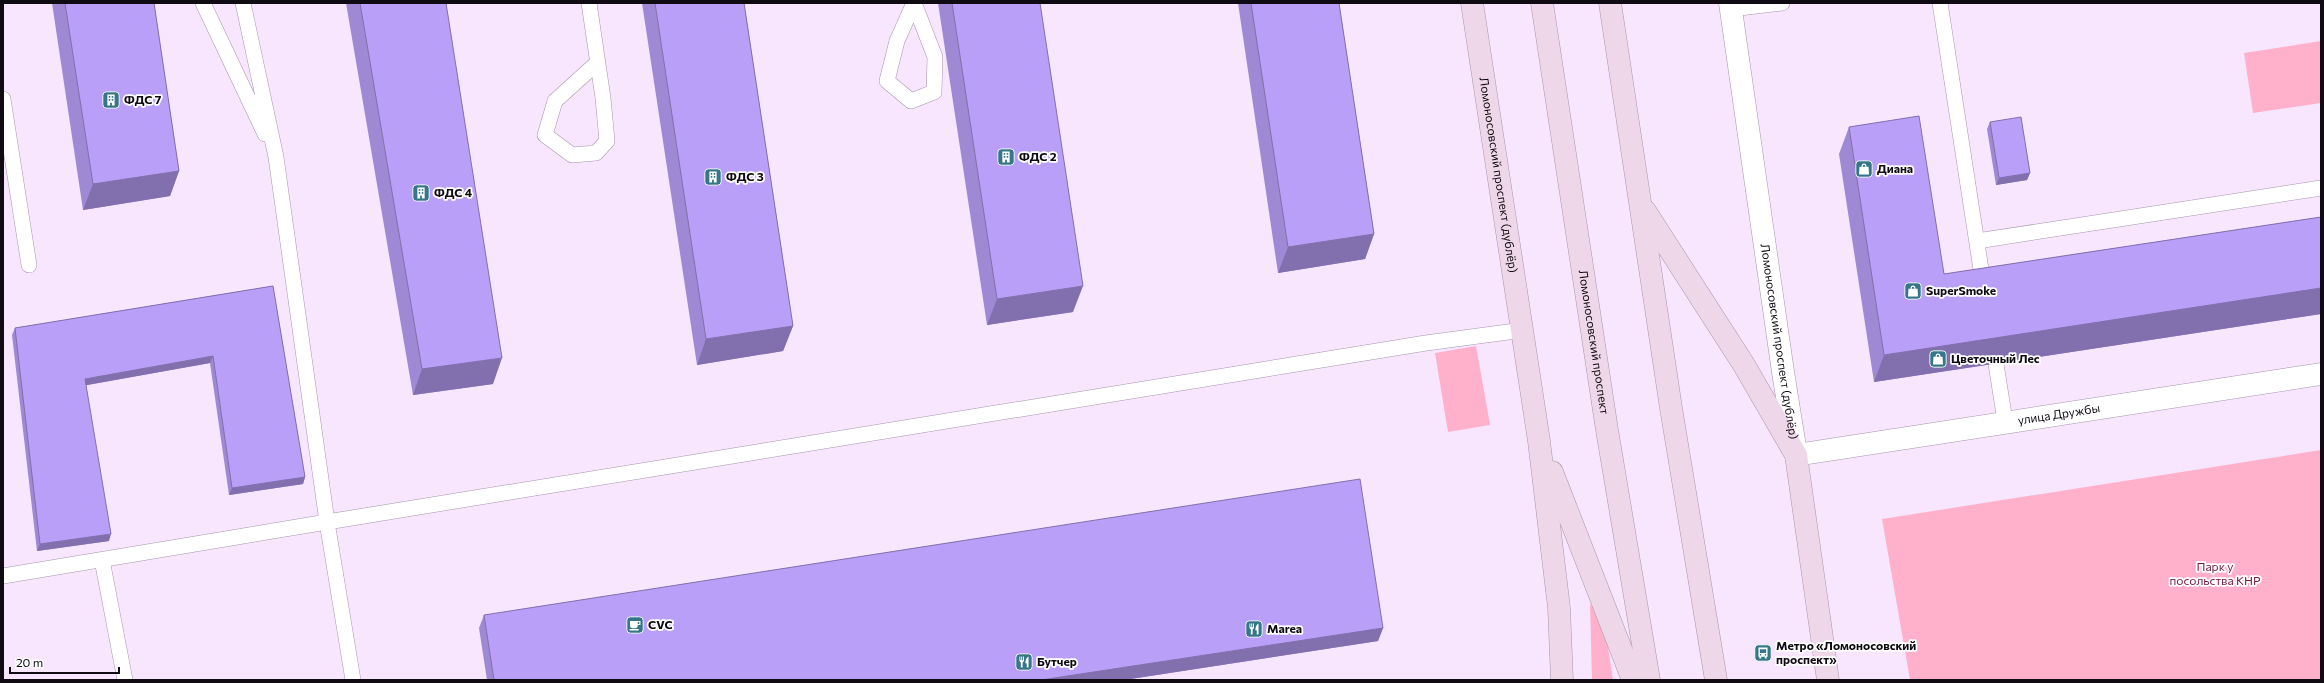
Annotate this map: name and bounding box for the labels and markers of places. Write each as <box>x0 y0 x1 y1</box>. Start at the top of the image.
building icon: ФДС 7 <box>101 90 121 110</box>
place label: ФДС 7 <box>124 92 162 106</box>
building icon: ФДС 2 <box>996 147 1016 167</box>
place label: ФДС 2 <box>1019 149 1057 163</box>
shop icon: Диана <box>1854 159 1874 179</box>
place label: Диана <box>1877 161 1913 175</box>
building icon: ФДС 3 <box>703 167 723 187</box>
place label: ФДС 3 <box>726 169 764 183</box>
building icon: ФДС 4 <box>411 183 431 203</box>
place label: ФДС 4 <box>434 185 473 199</box>
shop icon: SuperSmoke <box>1903 281 1923 301</box>
place label: SuperSmoke <box>1926 283 1996 297</box>
shop icon: Цветочный Лес <box>1928 349 1948 369</box>
place label: Цветочный Лес <box>1951 351 2040 365</box>
cafe icon: CVC <box>625 615 645 635</box>
place label: CVC <box>648 617 673 631</box>
restaurant icon: Marea <box>1244 619 1264 639</box>
place label: Marea <box>1267 621 1302 635</box>
place label: Метро «Ломоносовский проспект» <box>1776 638 1916 666</box>
bus stop icon: Метро «Ломоносовский проспект» <box>1753 643 1773 663</box>
restaurant icon: Бутчер <box>1014 652 1034 672</box>
place label: Бутчер <box>1037 654 1077 668</box>

